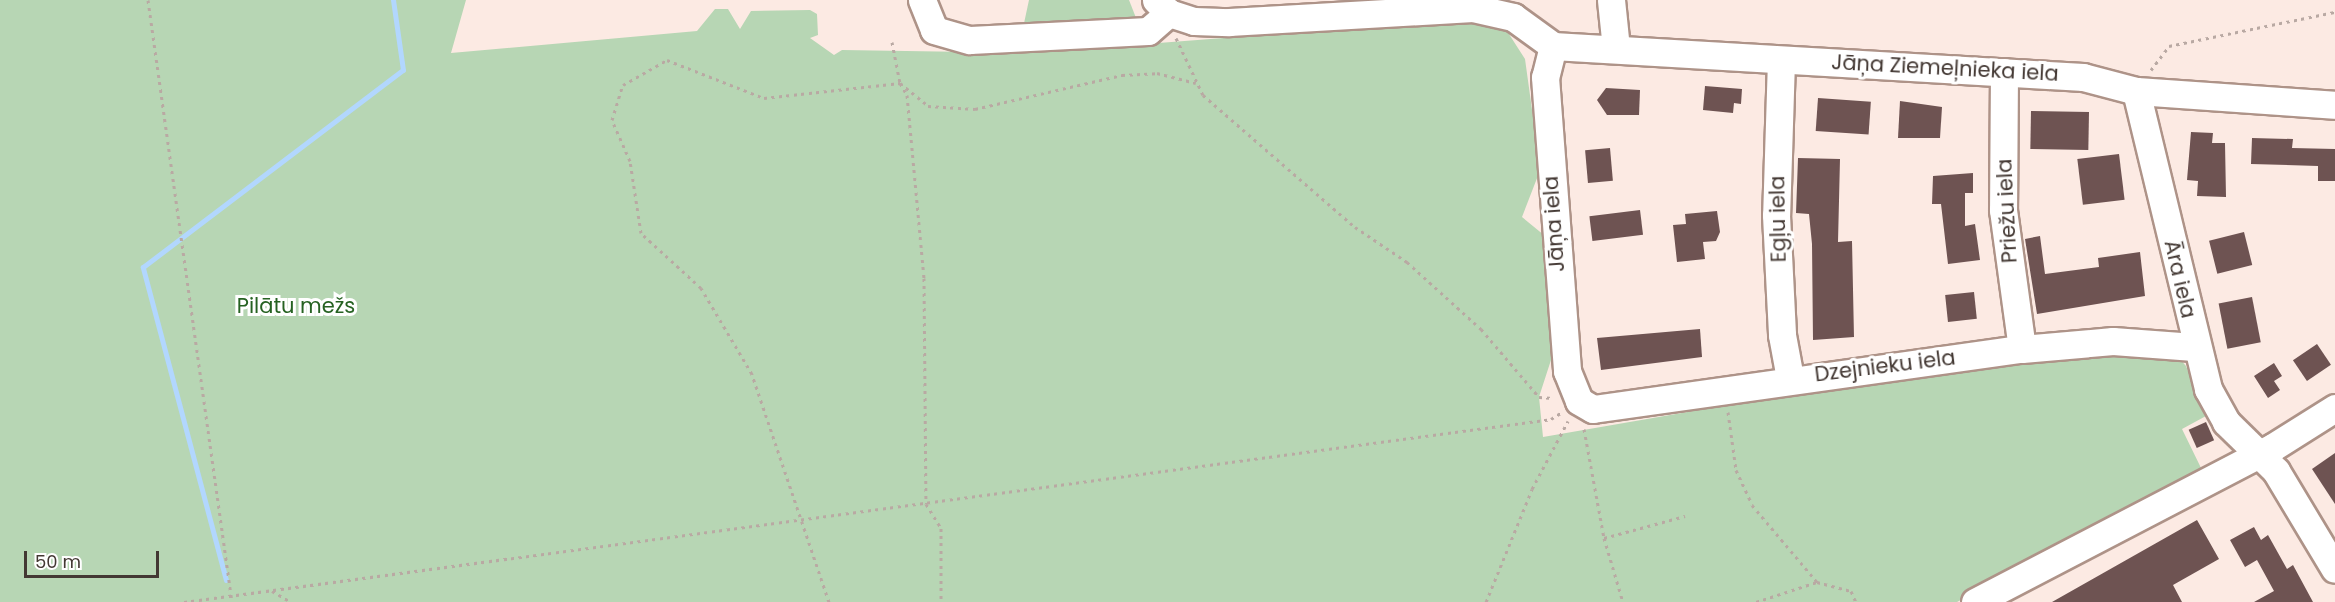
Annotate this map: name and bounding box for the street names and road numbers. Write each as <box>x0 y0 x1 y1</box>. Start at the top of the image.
street label: Jāņa Ziemeļnieka iela <box>1831 49 2059 87</box>
street label: Priežu iela <box>1992 158 2022 264</box>
street label: Jāņa iela <box>1538 175 1570 273</box>
street label: Egļu iela <box>1765 175 1791 263</box>
street label: Āra iela <box>2159 238 2201 320</box>
street label: Dzejnieku iela <box>1813 345 1957 387</box>

